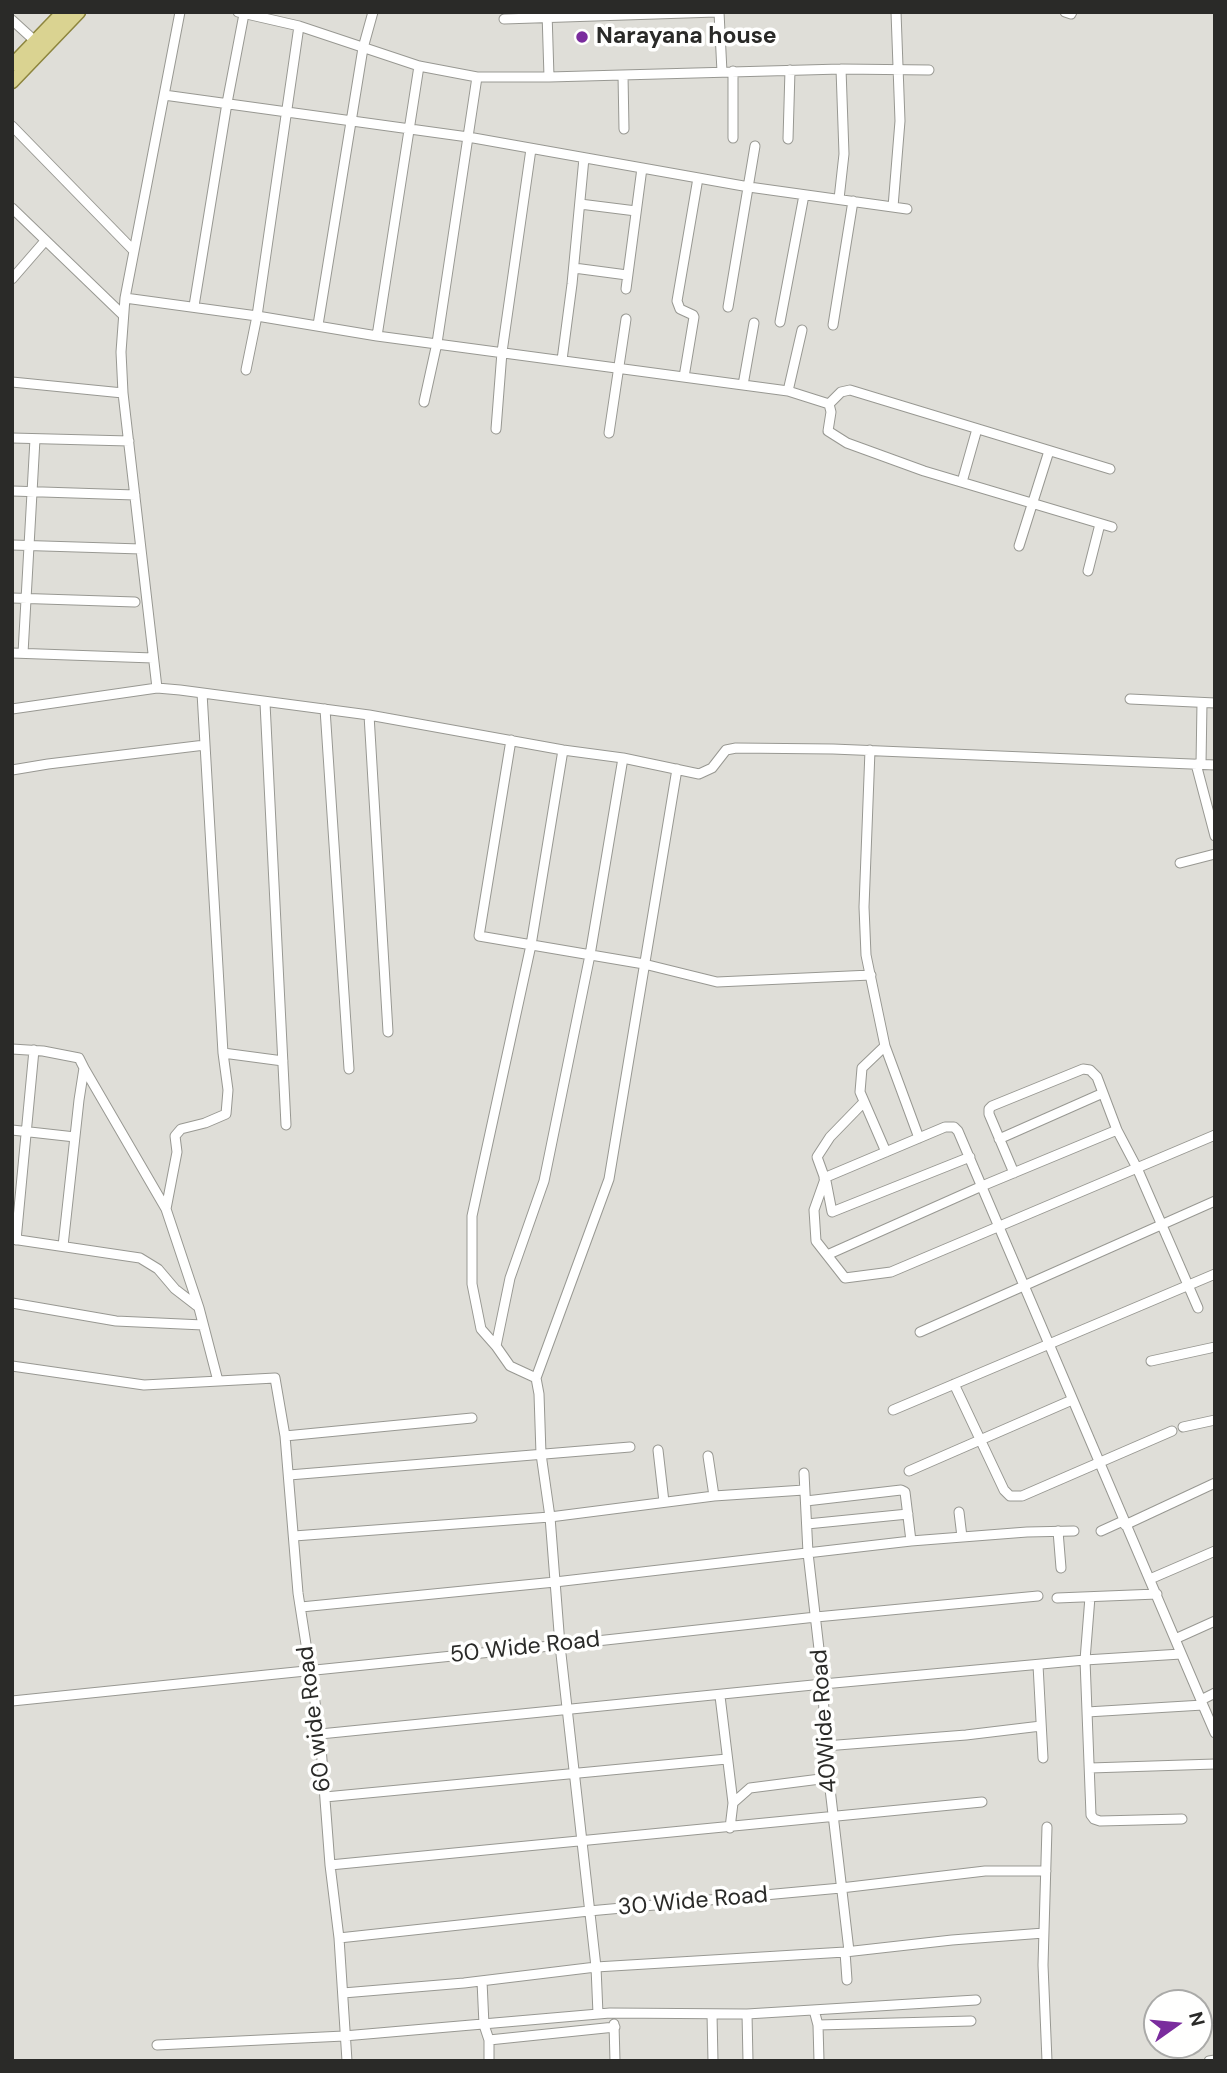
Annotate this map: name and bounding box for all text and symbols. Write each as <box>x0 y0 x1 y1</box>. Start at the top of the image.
place label: Narayana house <box>596 23 777 51</box>
marker: Narayana house <box>574 29 590 45</box>
street label: 50 Wide Road <box>449 1626 601 1670</box>
street label: 60 wide Road <box>292 1645 338 1793</box>
street label: 40Wide Road <box>806 1648 844 1794</box>
street label: 30 Wide Road <box>617 1882 769 1922</box>
north arrow <box>1143 1989 1213 2059</box>
text: N <box>1183 2009 1211 2029</box>

